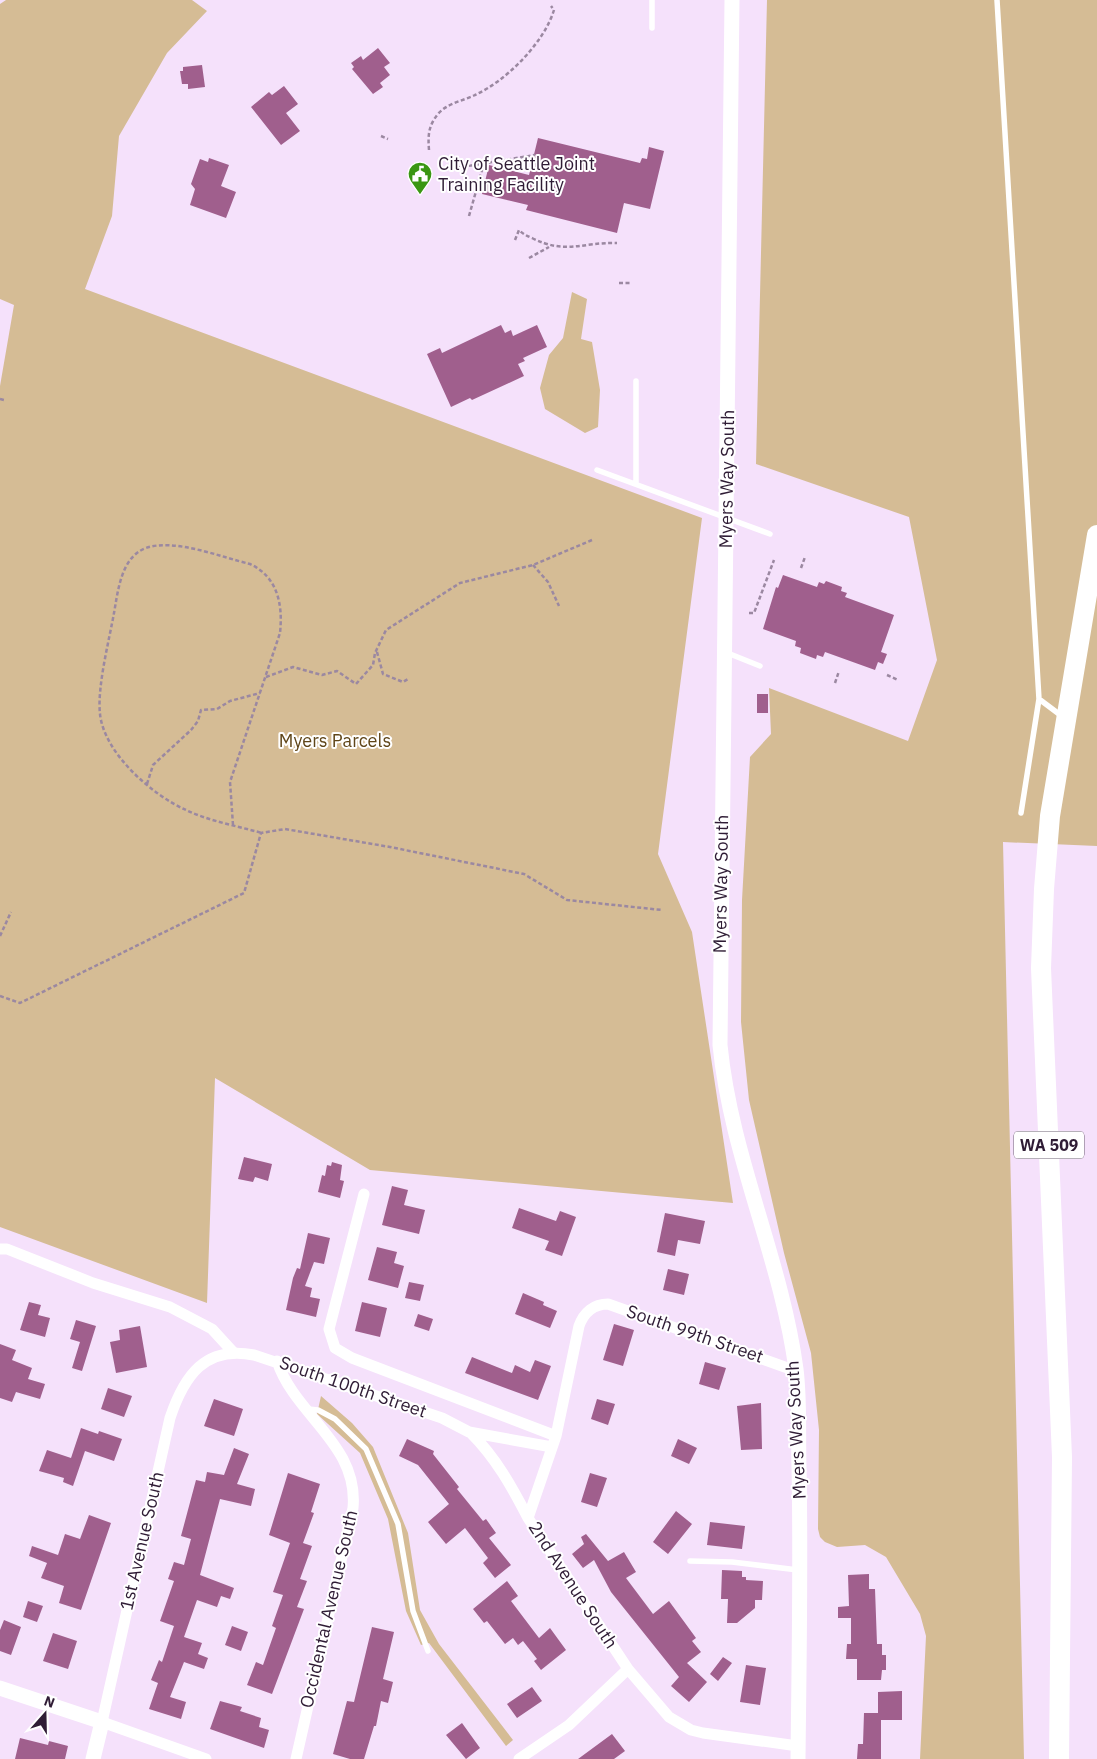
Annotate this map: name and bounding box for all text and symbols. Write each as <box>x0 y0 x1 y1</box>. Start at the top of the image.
place label: City of Seattle Joint Training Facility <box>438 152 595 196</box>
public building icon: City of Seattle Joint Training Facility <box>407 161 433 195</box>
street label: Myers Way South <box>714 409 739 549</box>
park label: Myers Parcels <box>279 729 391 752</box>
street label: Myers Way South <box>708 814 733 954</box>
road number: WA 509 <box>1014 1132 1084 1158</box>
street label: South 99th Street <box>624 1299 767 1368</box>
street label: South 100th Street <box>277 1351 430 1422</box>
street label: Myers Way South <box>780 1360 811 1500</box>
street label: 1st Avenue South <box>114 1469 169 1612</box>
street label: Occidental Avenue South <box>295 1508 362 1710</box>
street label: 2nd Avenue South <box>524 1517 623 1653</box>
north arrow <box>20 1689 70 1739</box>
text: N <box>42 1692 57 1712</box>

